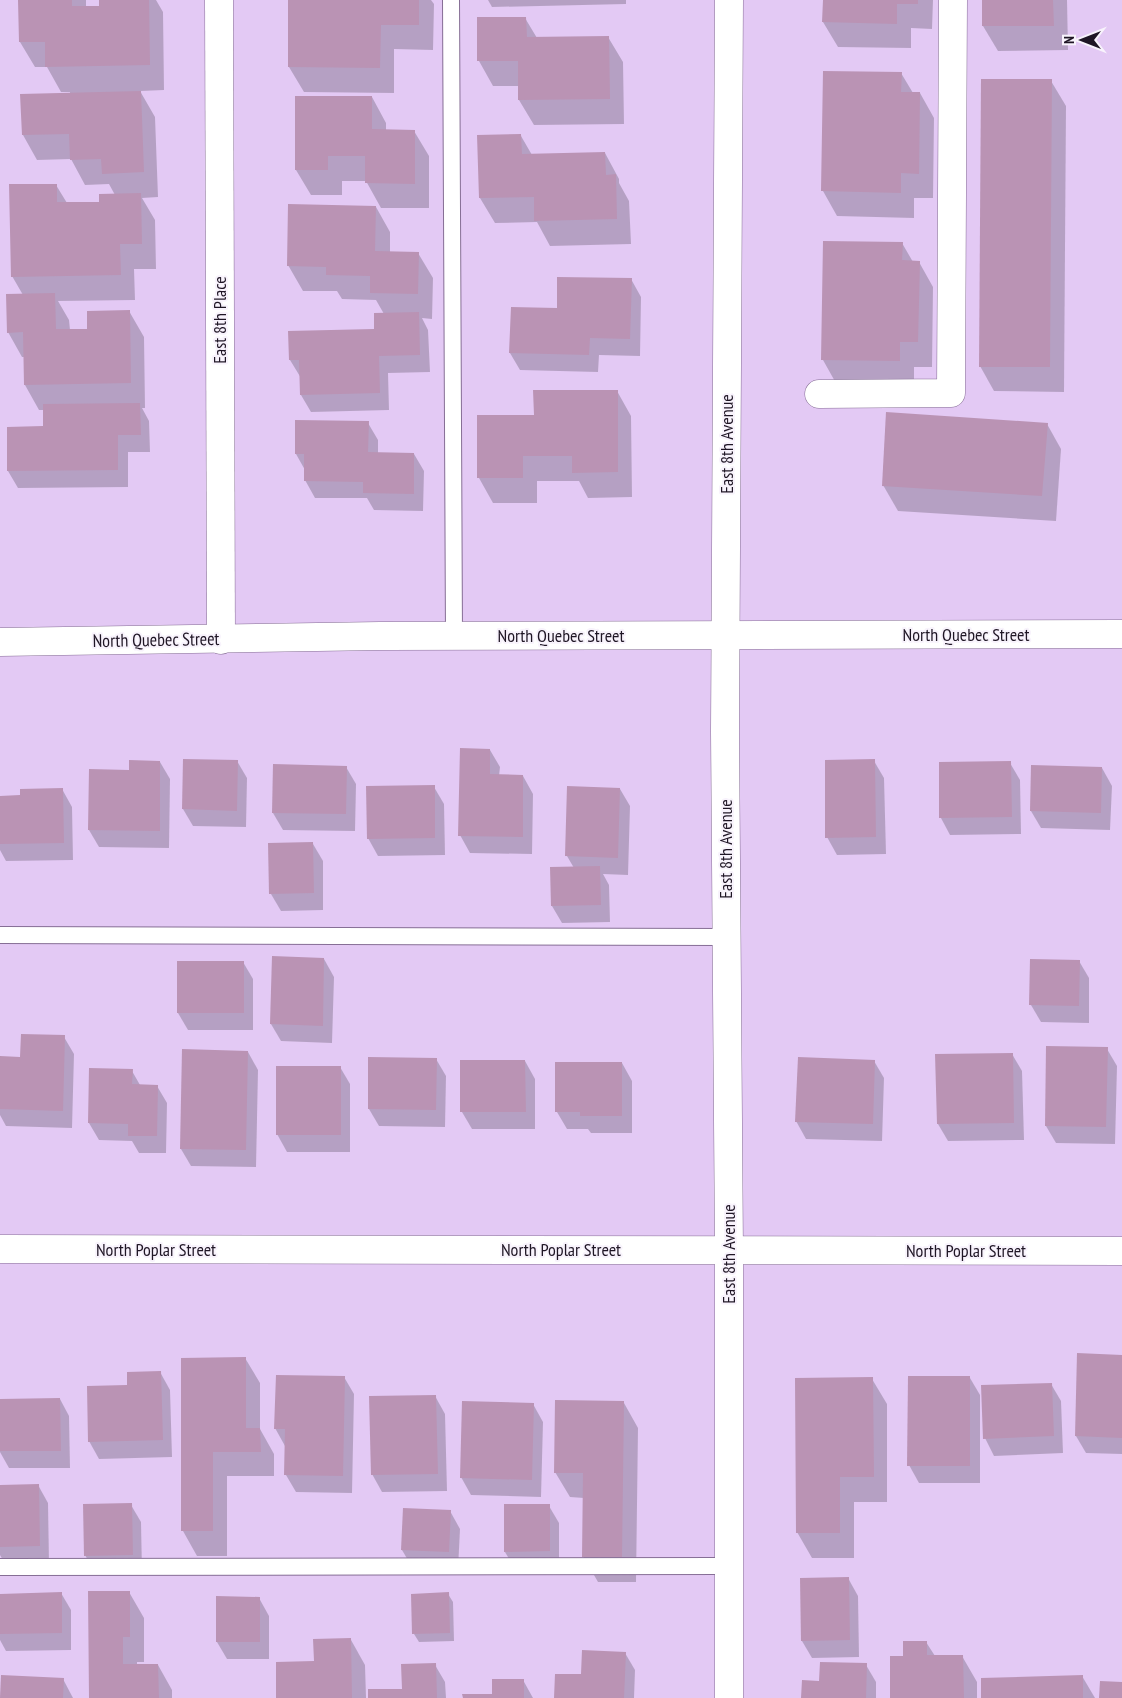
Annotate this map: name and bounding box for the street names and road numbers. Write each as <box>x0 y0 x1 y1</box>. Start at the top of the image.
street label: East 8th Place <box>208 276 231 364</box>
street label: East 8th Avenue <box>715 394 738 494</box>
street label: North Quebec Street <box>903 623 1029 646</box>
street label: North Quebec Street <box>498 624 624 647</box>
street label: North Quebec Street <box>92 627 220 652</box>
street label: East 8th Avenue <box>714 799 737 899</box>
street label: East 8th Avenue <box>717 1204 740 1304</box>
street label: North Poplar Street <box>96 1238 216 1261</box>
street label: North Poplar Street <box>501 1238 621 1261</box>
street label: North Poplar Street <box>906 1239 1026 1262</box>

